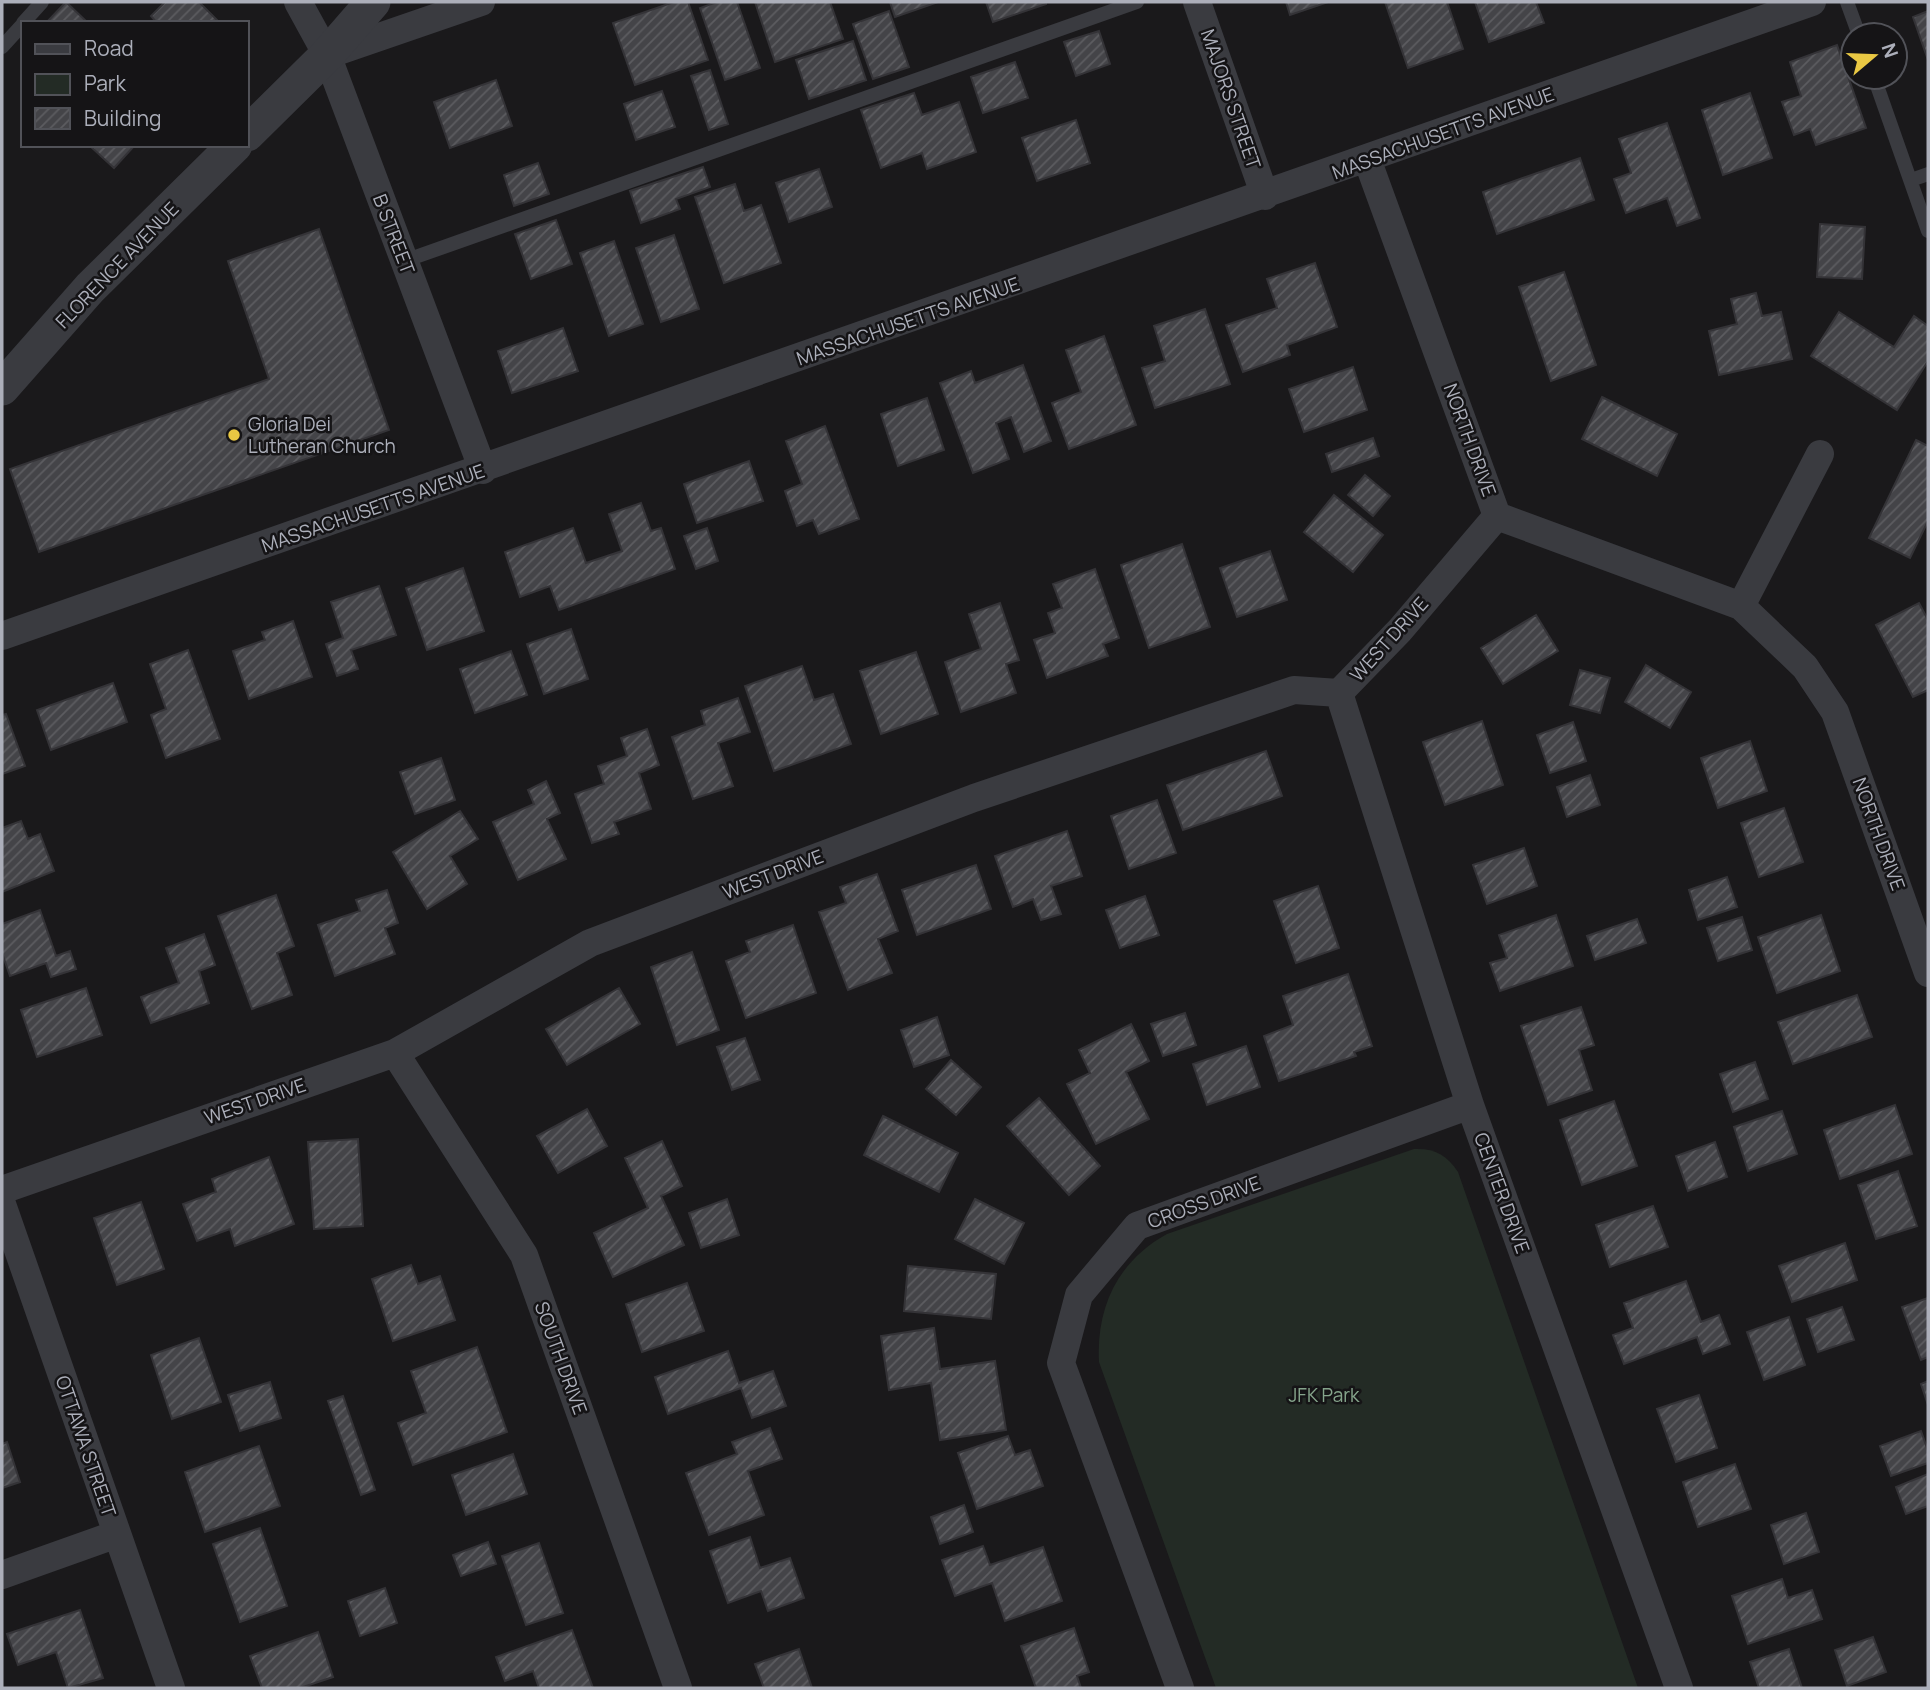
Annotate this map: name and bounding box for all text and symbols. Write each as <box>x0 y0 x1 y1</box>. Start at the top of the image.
legend <box>21 21 248 147</box>
north arrow <box>1839 21 1909 91</box>
street label: MAJORS STREET <box>1195 26 1267 173</box>
text: Road <box>84 34 134 62</box>
text: N <box>1876 40 1905 61</box>
text: Park <box>84 69 126 97</box>
street label: MASSACHUSETTS AVENUE <box>1328 81 1558 185</box>
text: Building <box>84 104 161 132</box>
street label: B STREET <box>367 190 421 278</box>
street label: FLORENCE AVENUE <box>50 196 184 334</box>
street label: MASSACHUSETTS AVENUE <box>793 271 1023 371</box>
street label: NORTH DRIVE <box>1438 380 1502 500</box>
place label: Gloria Dei Lutheran Church <box>248 411 396 459</box>
marker: Gloria Dei Lutheran Church <box>226 427 242 443</box>
street label: MASSACHUSETTS AVENUE <box>258 458 488 558</box>
street label: WEST DRIVE <box>1344 591 1434 687</box>
street label: NORTH DRIVE <box>1847 774 1911 894</box>
street label: WEST DRIVE <box>719 843 827 905</box>
street label: WEST DRIVE <box>201 1071 309 1131</box>
street label: CENTER DRIVE <box>1468 1129 1536 1257</box>
street label: CROSS DRIVE <box>1144 1170 1264 1234</box>
street label: SOUTH DRIVE <box>529 1298 593 1418</box>
street label: OTTAWA STREET <box>50 1372 123 1521</box>
park label: JFK Park <box>1289 1382 1360 1408</box>

